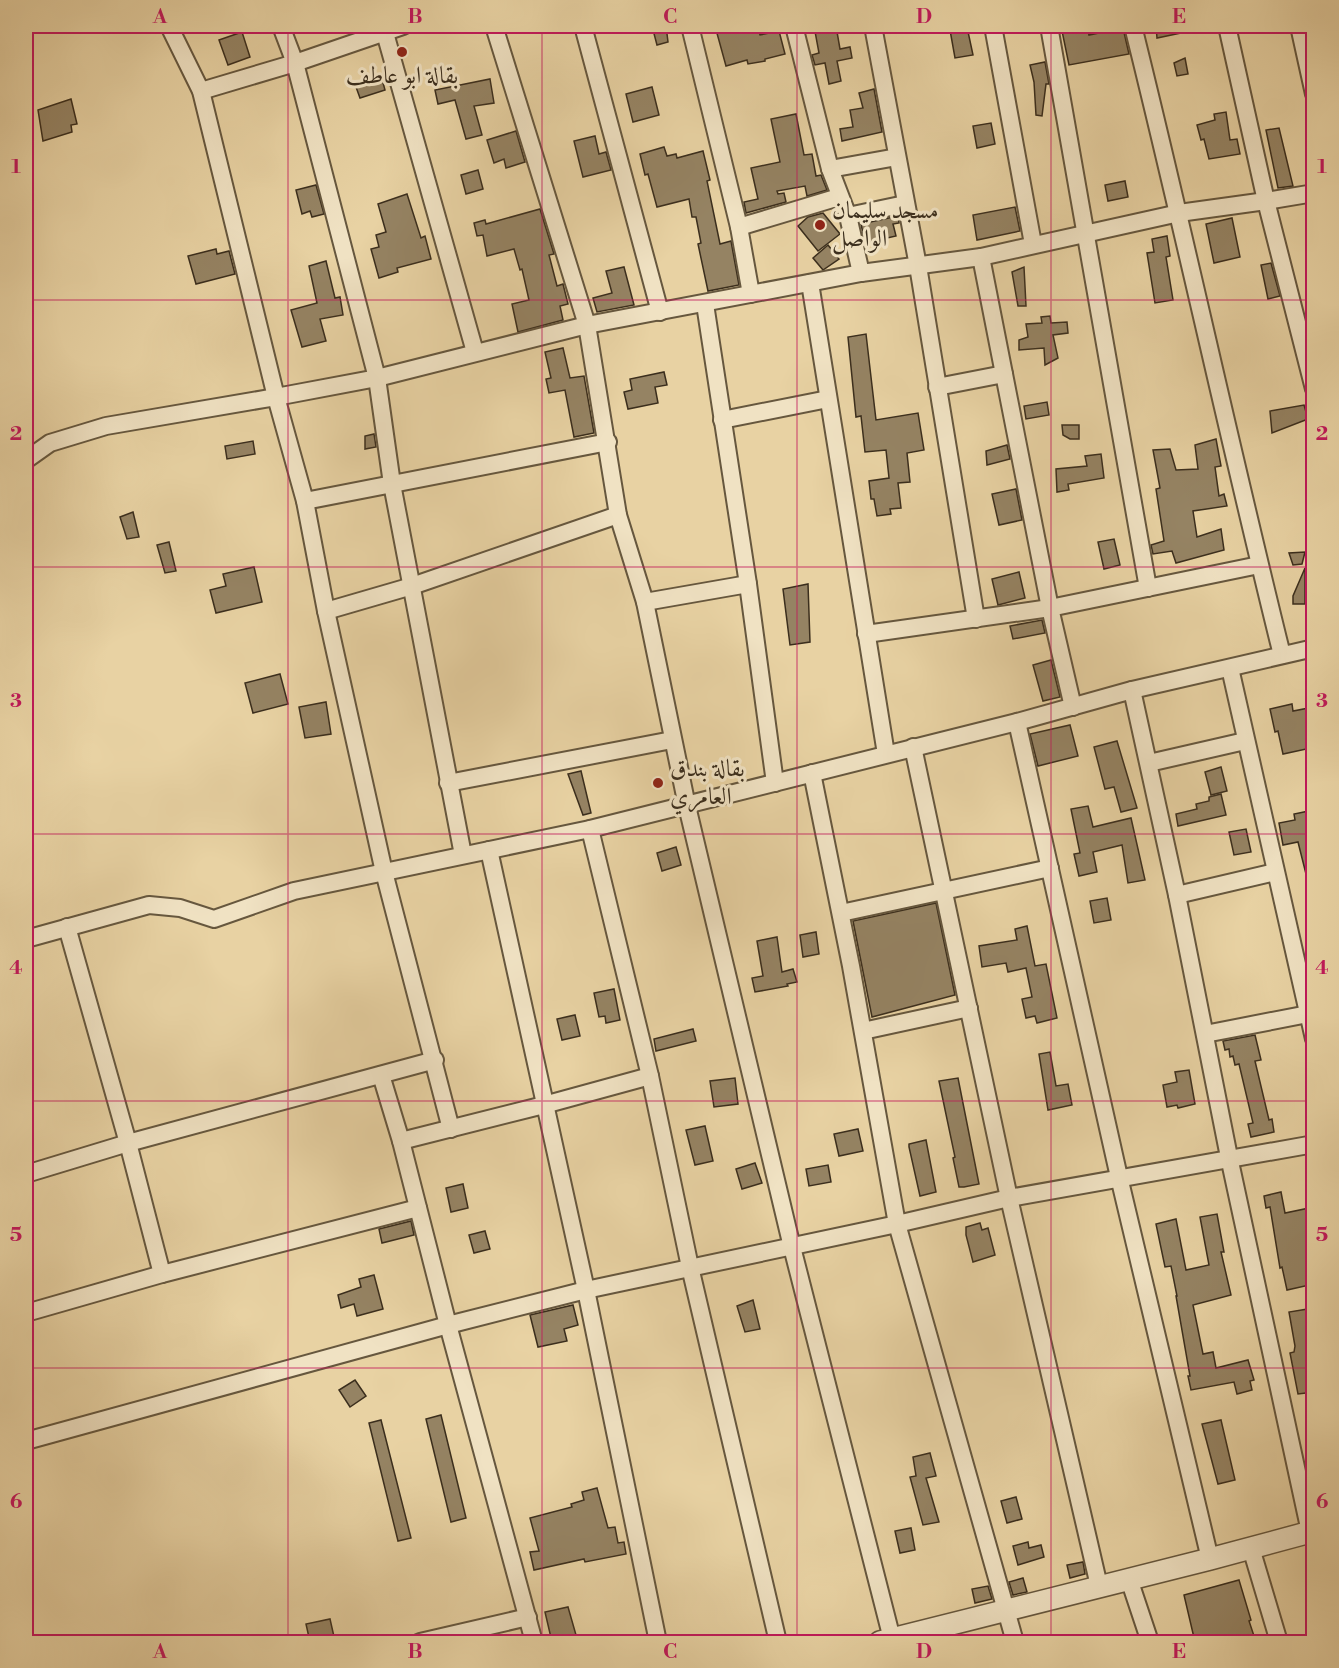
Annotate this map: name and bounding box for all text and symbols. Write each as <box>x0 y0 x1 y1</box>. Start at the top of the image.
text: A <box>152 5 168 30</box>
text: B <box>407 5 423 30</box>
text: C <box>663 5 677 30</box>
text: D <box>916 5 932 30</box>
text: E <box>1172 5 1186 30</box>
marker: بقالة ابو عاطف <box>395 45 409 59</box>
place label: بقالة ابو عاطف <box>346 61 458 91</box>
text: 1 <box>11 155 21 180</box>
text: 1 <box>1317 155 1327 180</box>
place label: مسجد سليمان الواصل <box>832 196 939 255</box>
marker: مسجد سليمان الواصل <box>813 218 827 232</box>
text: 2 <box>10 422 22 447</box>
text: 2 <box>1316 422 1328 447</box>
text: 3 <box>10 689 22 714</box>
text: 3 <box>1316 689 1328 714</box>
place label: بقالة بندق العامري <box>670 754 745 815</box>
marker: بقالة بندق العامري <box>651 776 665 790</box>
text: 4 <box>9 956 23 981</box>
text: 4 <box>1315 956 1329 981</box>
text: 5 <box>10 1223 22 1248</box>
text: 5 <box>1316 1223 1328 1248</box>
text: 6 <box>10 1490 23 1515</box>
text: 6 <box>1316 1490 1329 1515</box>
text: A <box>152 1640 168 1665</box>
text: B <box>407 1640 423 1665</box>
text: C <box>663 1640 677 1665</box>
text: D <box>916 1640 932 1665</box>
text: E <box>1172 1640 1186 1665</box>

